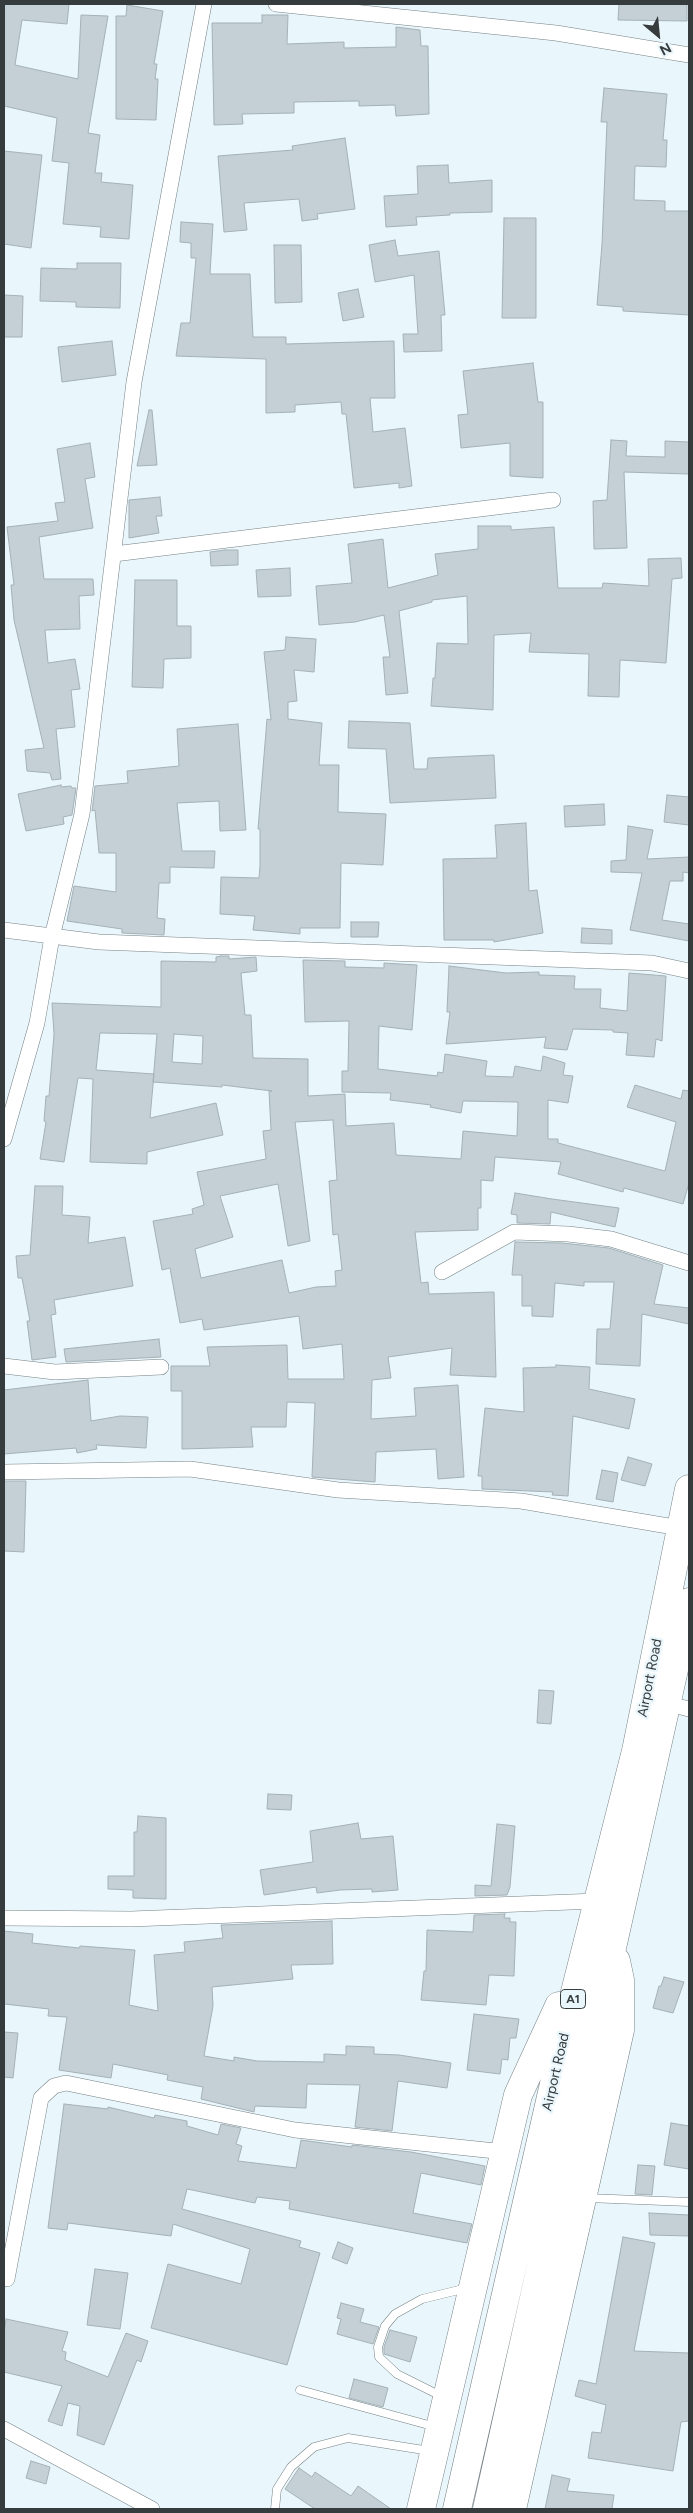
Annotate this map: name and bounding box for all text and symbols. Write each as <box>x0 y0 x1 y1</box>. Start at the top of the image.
north arrow <box>633 10 683 60</box>
text: N <box>657 39 674 59</box>
street label: Airport Road <box>634 1637 666 1719</box>
road number: A1 <box>560 1990 586 2008</box>
street label: Airport Road <box>539 2031 573 2113</box>

